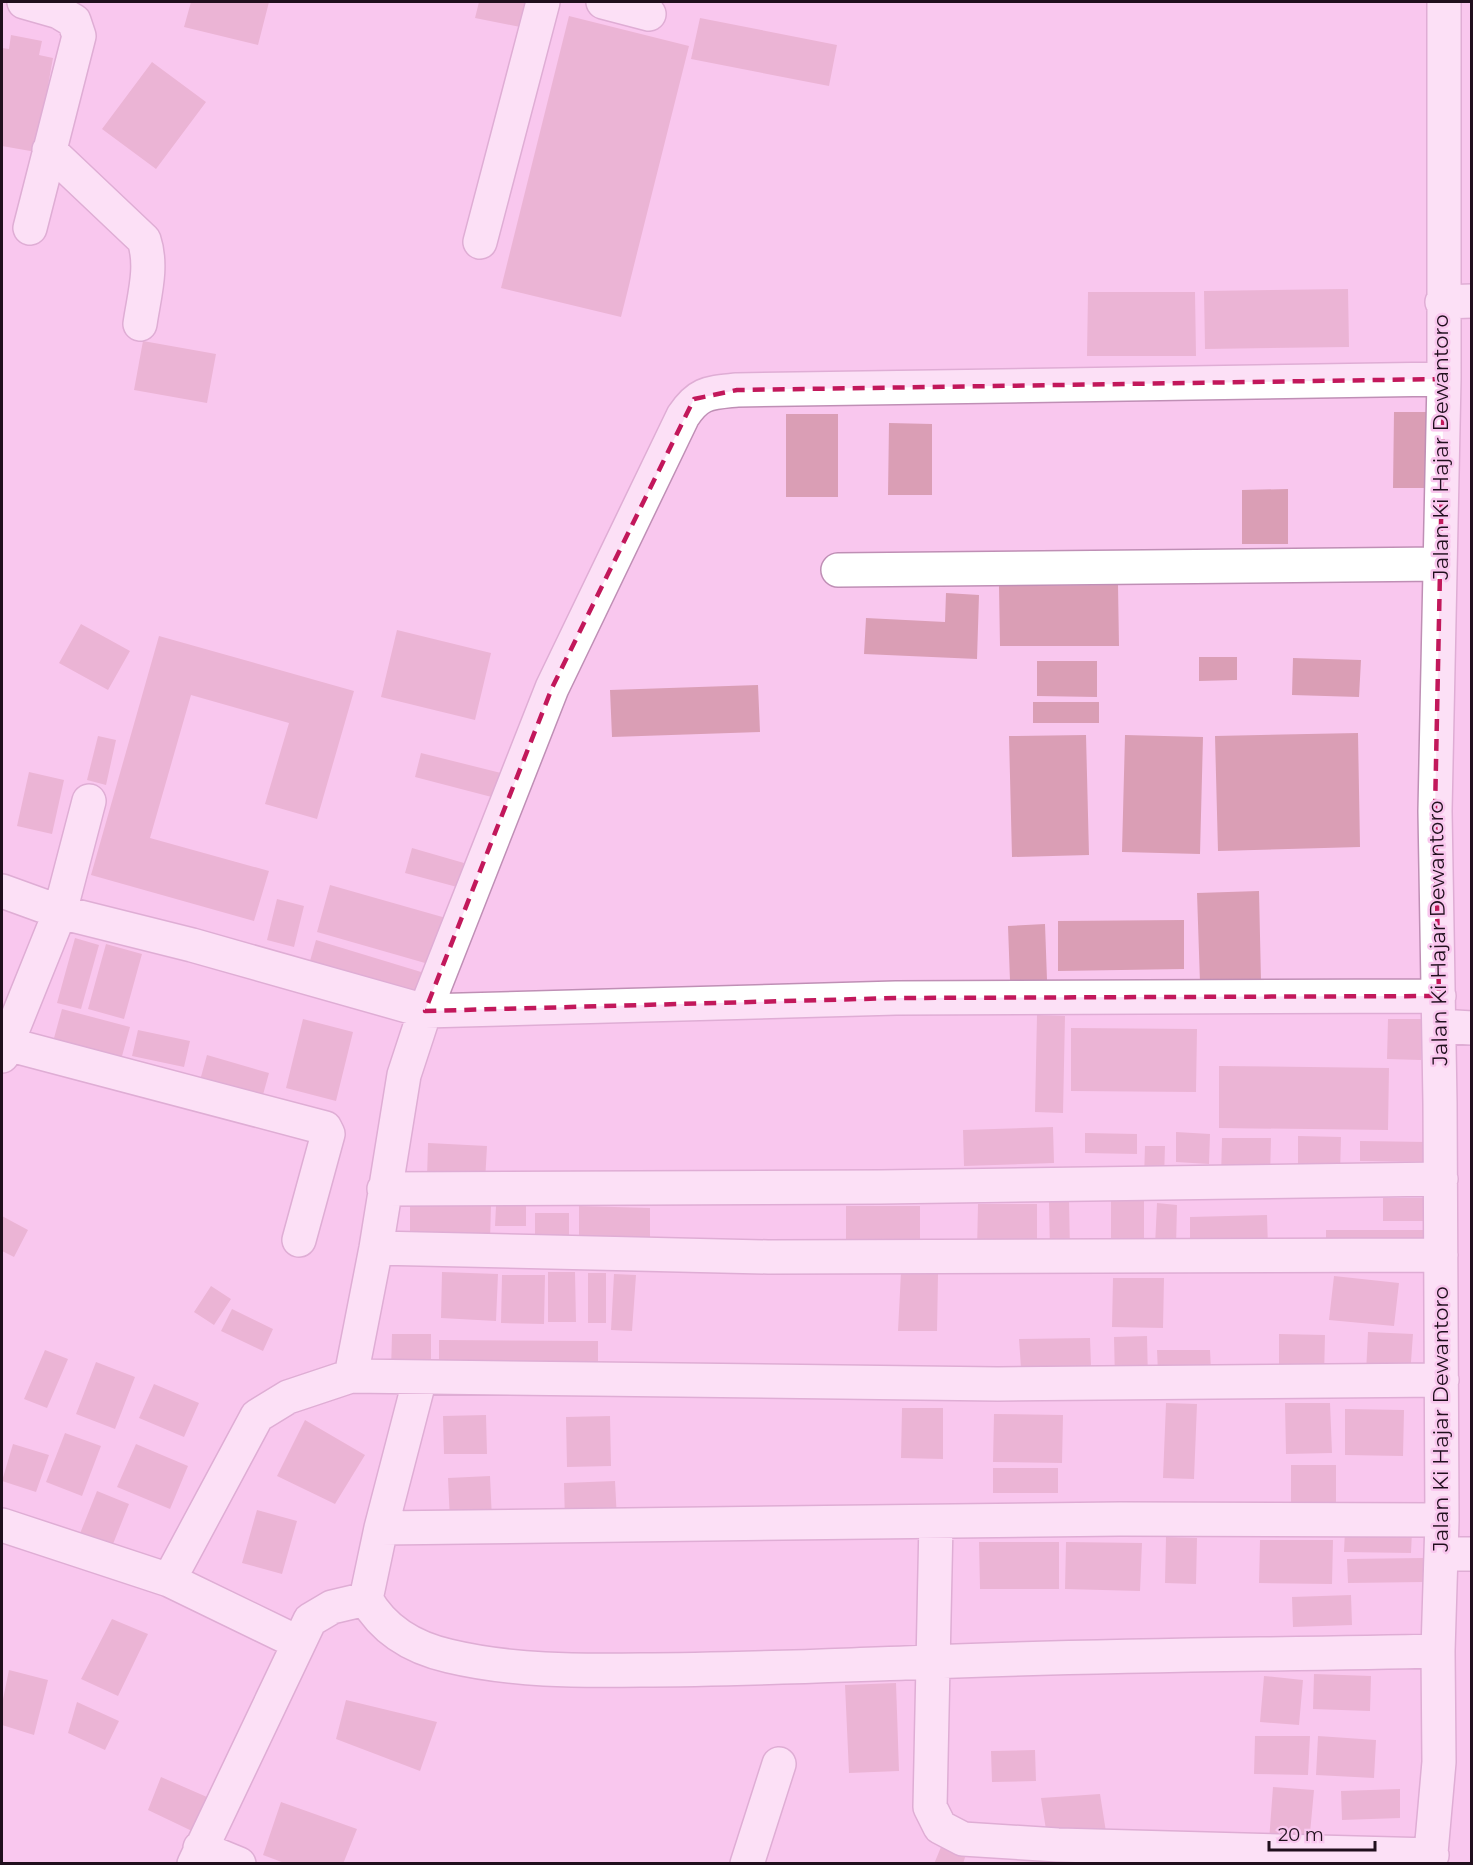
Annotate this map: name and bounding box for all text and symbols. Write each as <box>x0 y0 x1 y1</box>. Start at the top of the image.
street label: Jalan Ki Hajar Dewantoro <box>1428 314 1453 581</box>
street label: Jalan Ki Hajar Dewantoro <box>1423 800 1452 1067</box>
street label: Jalan Ki Hajar Dewantoro <box>1428 1286 1453 1553</box>
scale bar <box>1269 1814 1376 1852</box>
text: 20 m <box>1278 1824 1324 1846</box>

